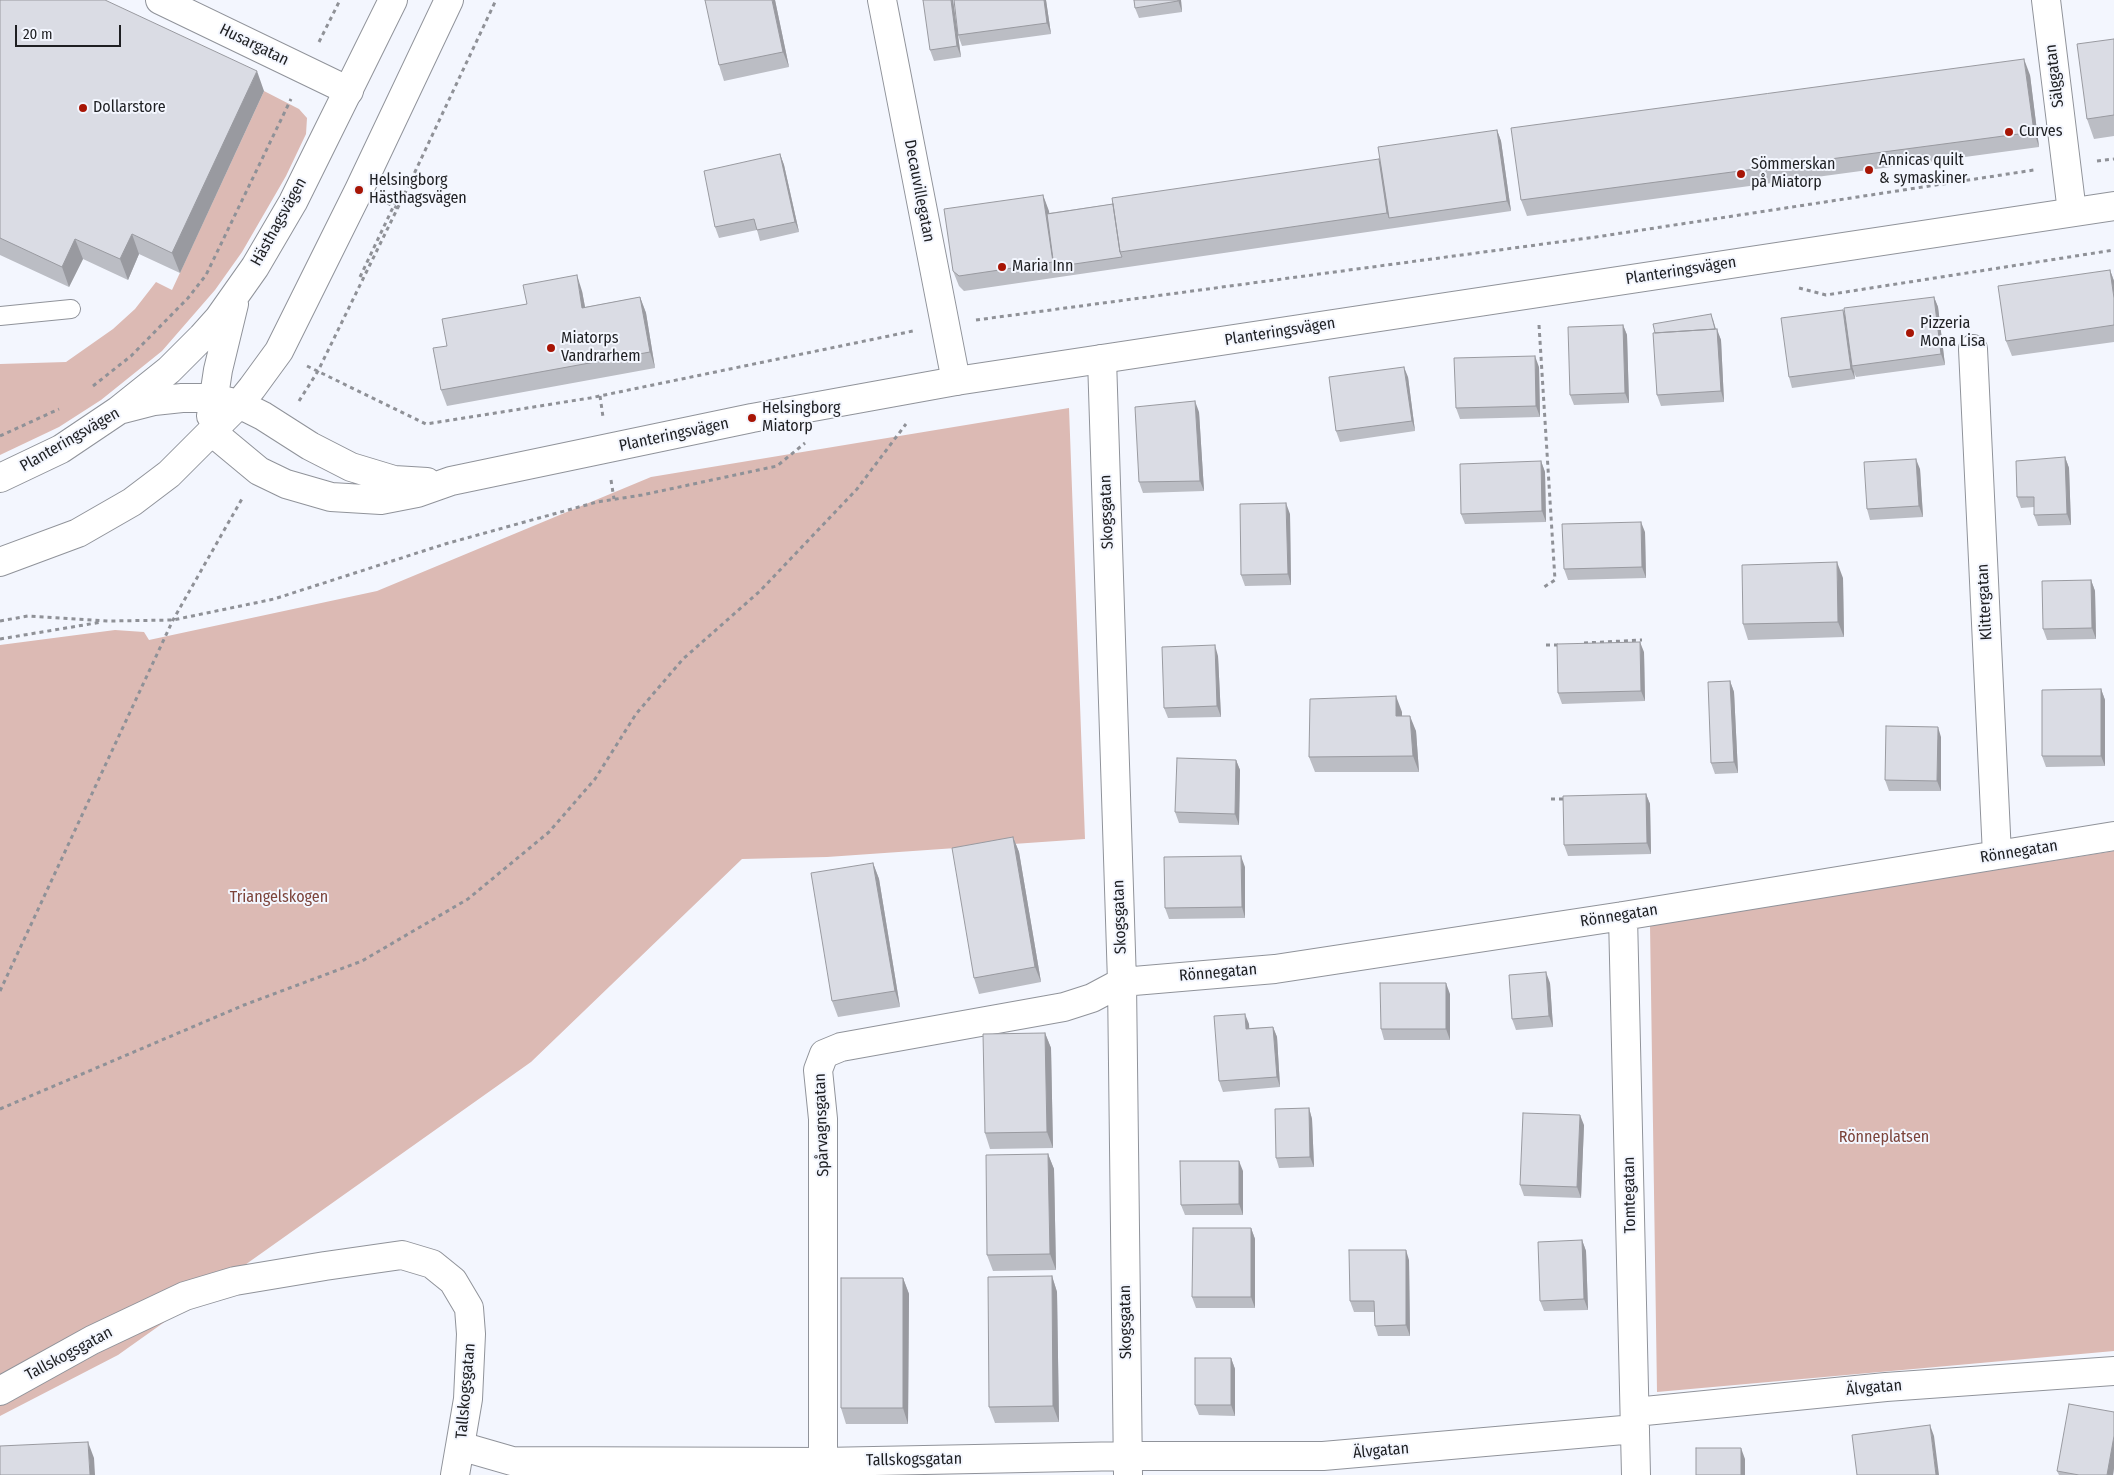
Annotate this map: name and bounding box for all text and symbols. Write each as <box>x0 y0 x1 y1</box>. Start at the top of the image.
scale bar <box>18 15 124 47</box>
street label: Husargatan <box>216 20 292 70</box>
text: 20 m <box>23 25 53 43</box>
street label: Sälggatan <box>2042 43 2068 109</box>
place label: Dollarstore <box>93 98 166 118</box>
marker: Dollarstore <box>77 102 89 114</box>
place label: Curves <box>2019 122 2063 142</box>
marker: Curves <box>2003 126 2015 138</box>
street label: Decauvillegatan <box>900 138 938 244</box>
place label: Annicas quilt & symaskiner <box>1879 151 1967 189</box>
place label: Sömmerskan på Miatorp <box>1751 155 1836 193</box>
marker: Annicas quilt & symaskiner <box>1863 164 1875 176</box>
marker: Sömmerskan på Miatorp <box>1735 168 1747 180</box>
place label: Helsingborg Hästhagsvägen <box>369 171 467 209</box>
street label: Hästhagsvägen <box>247 175 311 269</box>
marker: Helsingborg Hästhagsvägen <box>353 184 365 196</box>
street label: Planteringsvägen <box>1624 253 1738 289</box>
place label: Maria Inn <box>1012 257 1073 277</box>
marker: Maria Inn <box>996 261 1008 273</box>
street label: Planteringsvägen <box>1223 314 1337 350</box>
place label: Pizzeria Mona Lisa <box>1920 314 1986 352</box>
marker: Pizzeria Mona Lisa <box>1904 327 1916 339</box>
place label: Miatorps Vandrarhem <box>561 329 641 367</box>
marker: Miatorps Vandrarhem <box>545 342 557 354</box>
place label: Helsingborg Miatorp <box>762 399 840 437</box>
street label: Planteringsvägen <box>17 404 123 476</box>
marker: Helsingborg Miatorp <box>746 412 758 424</box>
street label: Planteringsvägen <box>617 414 731 456</box>
street label: Skogsgatan <box>1096 475 1118 549</box>
street label: Klittergatan <box>1973 563 1997 641</box>
street label: Rönnegatan <box>1979 836 2059 868</box>
street label: Skogsgatan <box>1109 880 1131 954</box>
park label: Triangelskogen <box>230 888 328 908</box>
street label: Rönnegatan <box>1579 900 1659 932</box>
street label: Rönnegatan <box>1178 960 1258 986</box>
street label: Spårvagnsgatan <box>811 1073 833 1177</box>
park label: Rönneplatsen <box>1839 1128 1929 1148</box>
street label: Tomtegatan <box>1620 1157 1640 1233</box>
street label: Skogsgatan <box>1116 1285 1136 1359</box>
street label: Tallskogsgatan <box>22 1323 116 1385</box>
street label: Tallskogsgatan <box>452 1342 480 1440</box>
street label: Älvgatan <box>1845 1376 1903 1400</box>
street label: Älvgatan <box>1352 1439 1410 1463</box>
street label: Tallskogsgatan <box>866 1450 962 1470</box>

